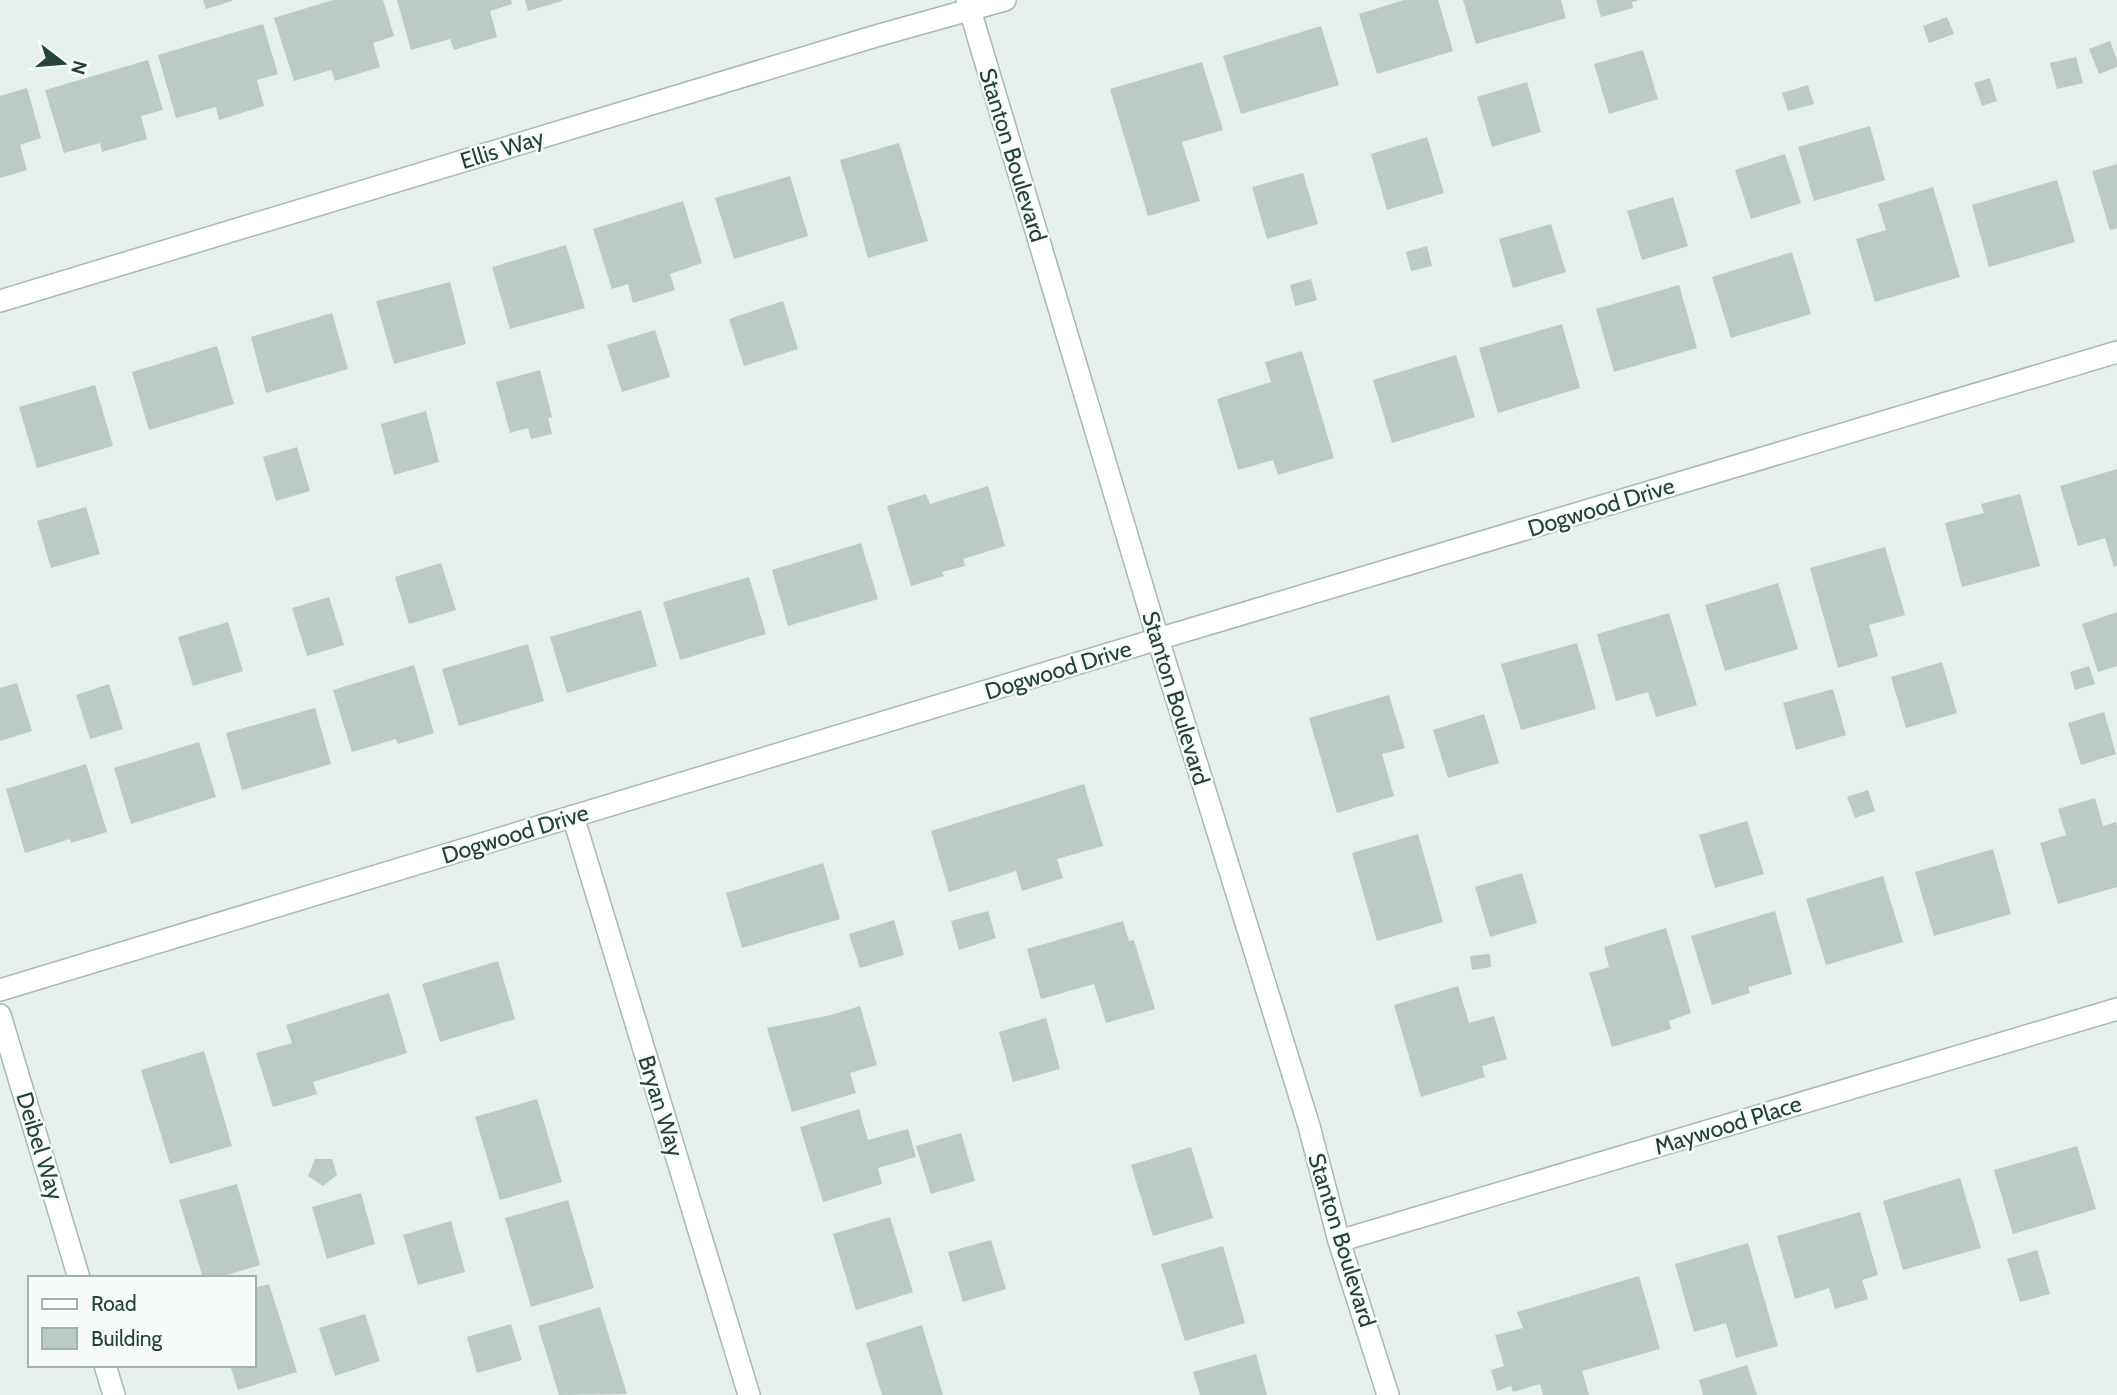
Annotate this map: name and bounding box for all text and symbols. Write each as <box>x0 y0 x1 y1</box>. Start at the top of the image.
north arrow <box>28 28 98 98</box>
text: N <box>66 58 92 77</box>
street label: Stanton Boulevard <box>973 65 1053 245</box>
street label: Ellis Way <box>457 123 548 175</box>
street label: Dogwood Drive <box>1524 471 1678 543</box>
street label: Stanton Boulevard <box>1136 608 1216 788</box>
street label: Dogwood Drive <box>981 634 1135 706</box>
street label: Dogwood Drive <box>438 798 592 870</box>
street label: Bryan Way <box>632 1052 690 1160</box>
street label: Deibel Way <box>10 1089 70 1204</box>
street label: Maywood Place <box>1651 1089 1805 1161</box>
street label: Stanton Boulevard <box>1302 1150 1382 1330</box>
legend <box>28 1276 256 1367</box>
text: Road <box>91 1291 137 1316</box>
text: Building <box>91 1326 163 1351</box>

